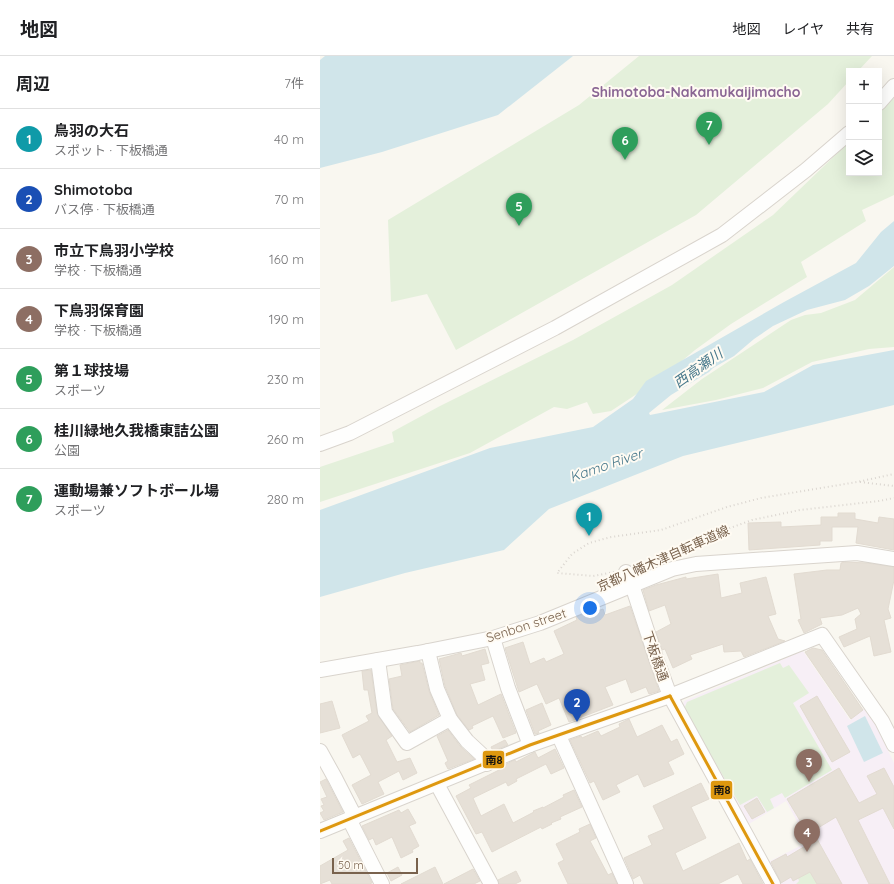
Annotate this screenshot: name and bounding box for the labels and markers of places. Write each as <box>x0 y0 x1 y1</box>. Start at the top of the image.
pin: 7 <box>696 112 722 145</box>
pin: 6 <box>612 127 638 160</box>
pin: 5 <box>506 193 532 226</box>
pin: 1 <box>576 503 602 536</box>
pin: 2 <box>564 689 590 722</box>
pin: 3 <box>796 749 822 782</box>
pin: 4 <box>794 819 820 852</box>

